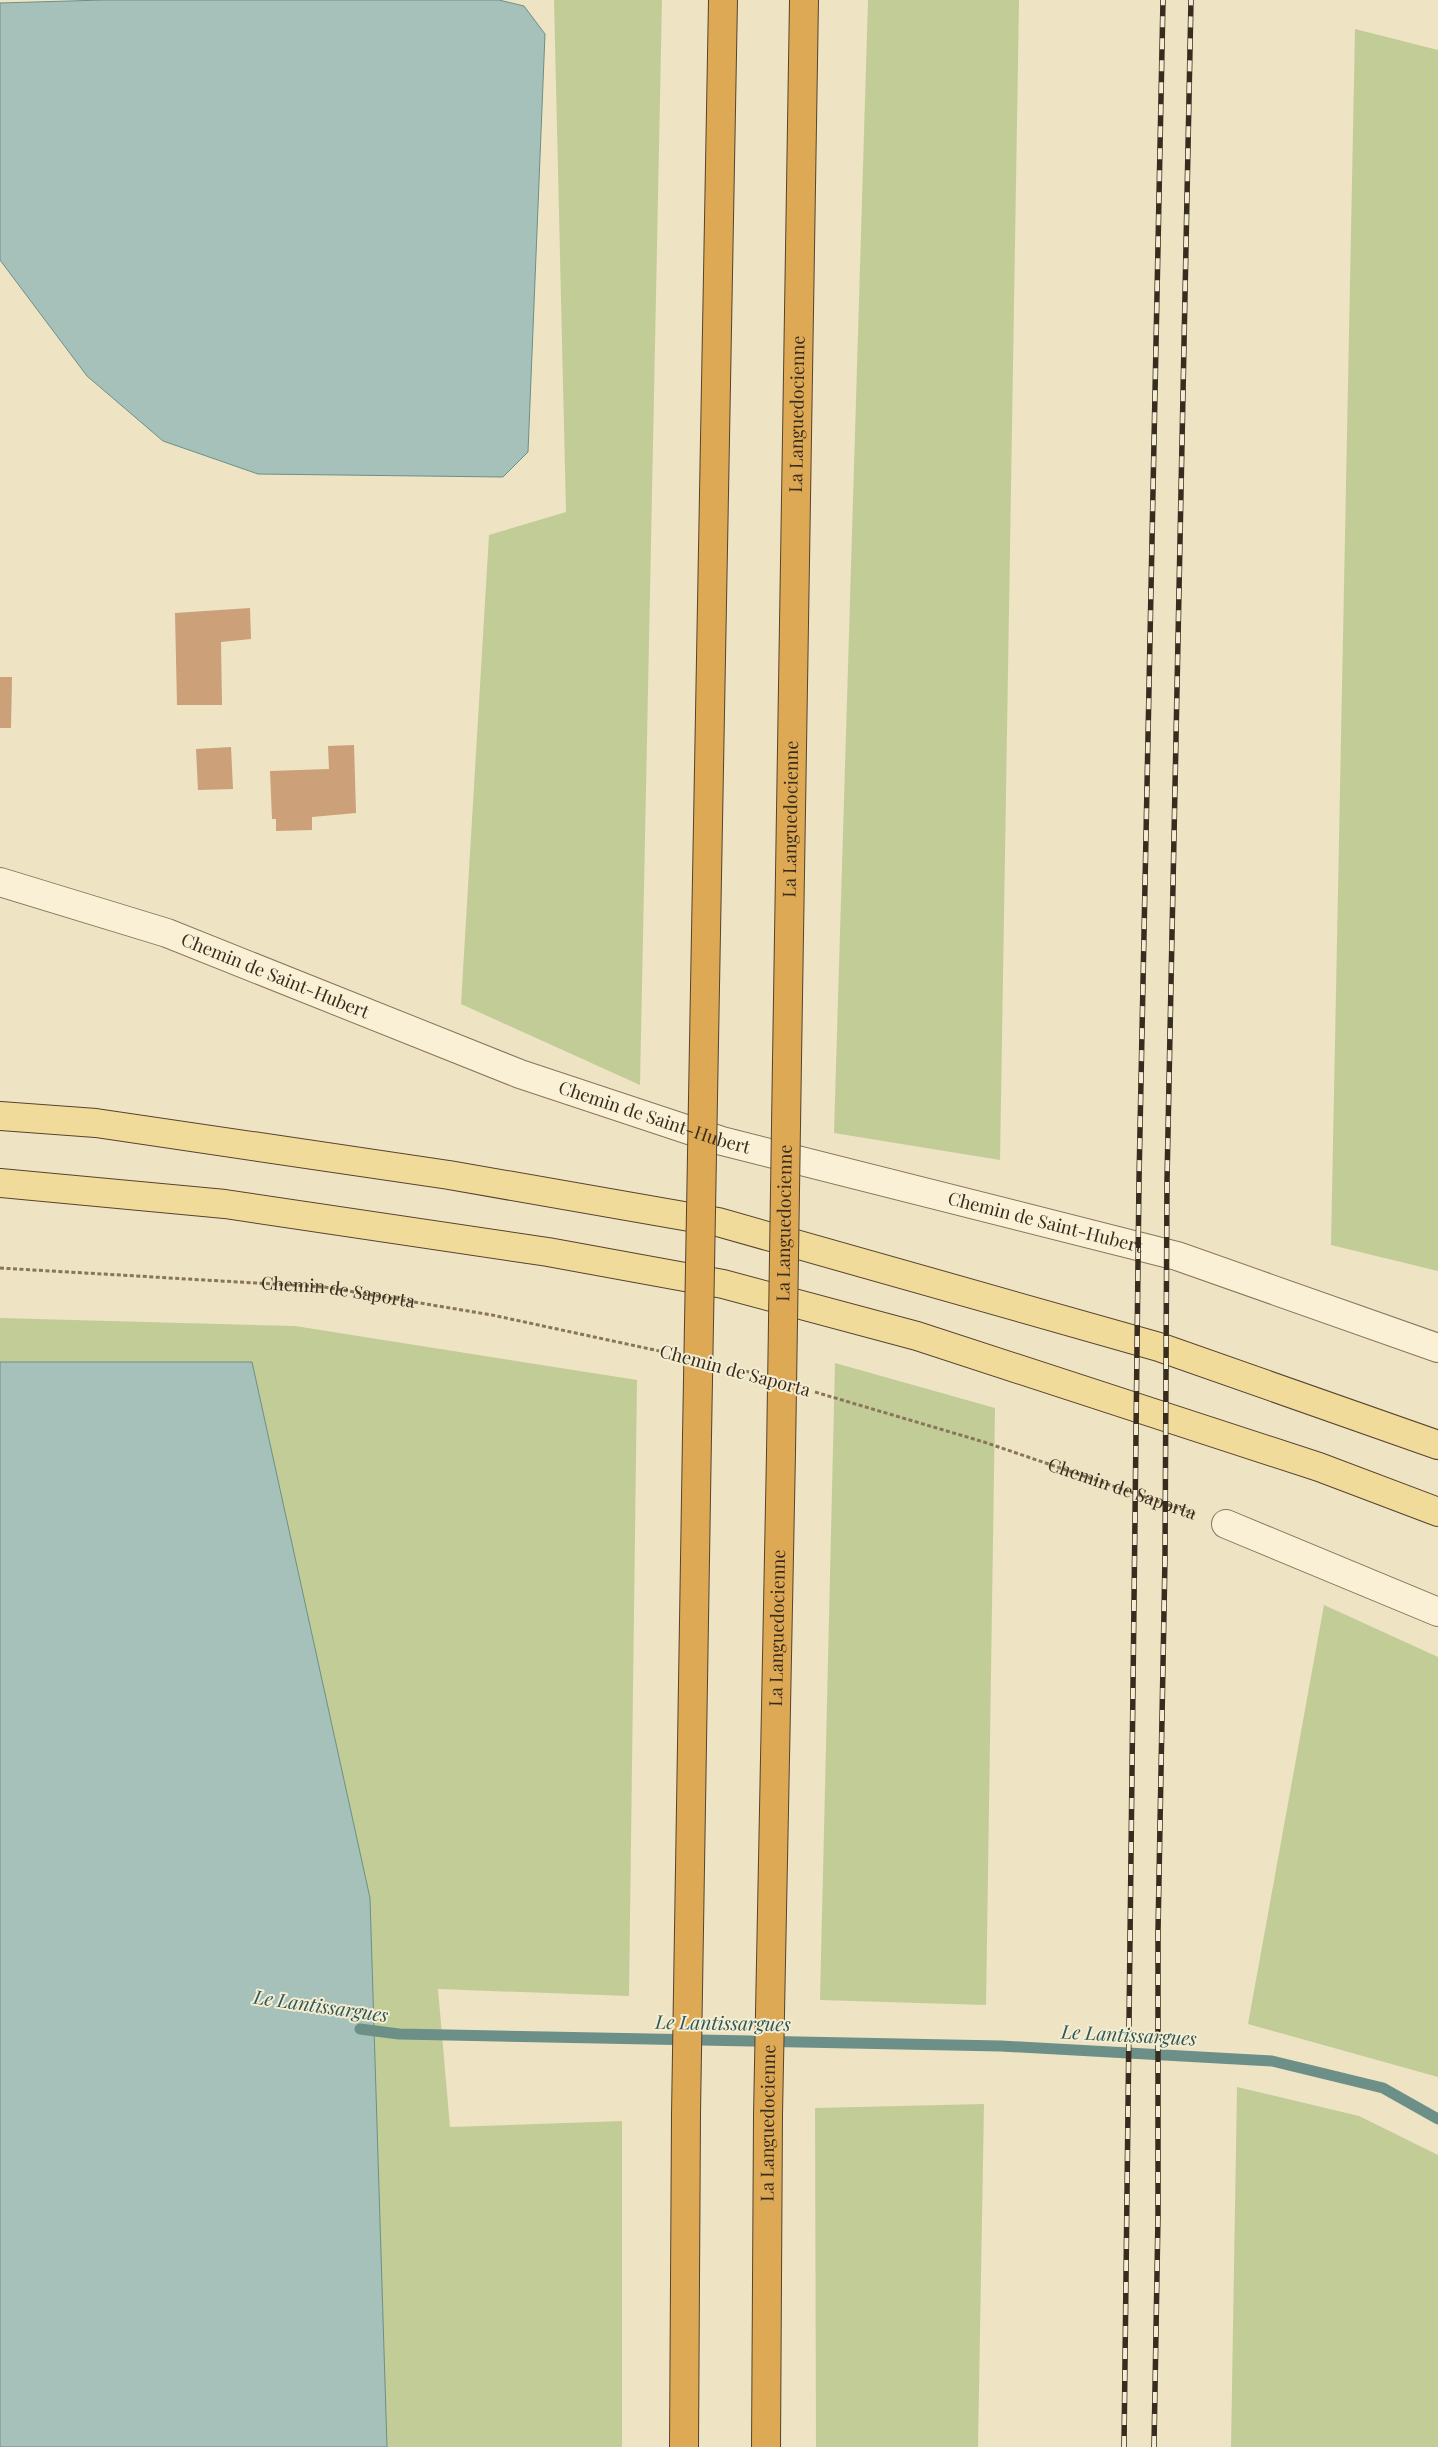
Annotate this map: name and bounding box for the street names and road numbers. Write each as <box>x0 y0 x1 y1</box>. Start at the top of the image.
street label: La Languedocienne <box>783 335 810 493</box>
street label: La Languedocienne <box>777 740 803 898</box>
street label: Chemin de Saint-Hubert <box>178 927 373 1024</box>
street label: Chemin de Saint-Hubert <box>556 1075 754 1159</box>
street label: La Languedocienne <box>770 1144 797 1302</box>
street label: Chemin de Saint-Hubert <box>945 1186 1146 1258</box>
street label: Chemin de Saporta <box>260 1270 417 1313</box>
street label: Chemin de Saporta <box>657 1338 813 1402</box>
street label: Chemin de Saporta <box>1045 1452 1200 1525</box>
street label: La Languedocienne <box>763 1549 790 1707</box>
street label: La Languedocienne <box>754 2044 780 2202</box>

